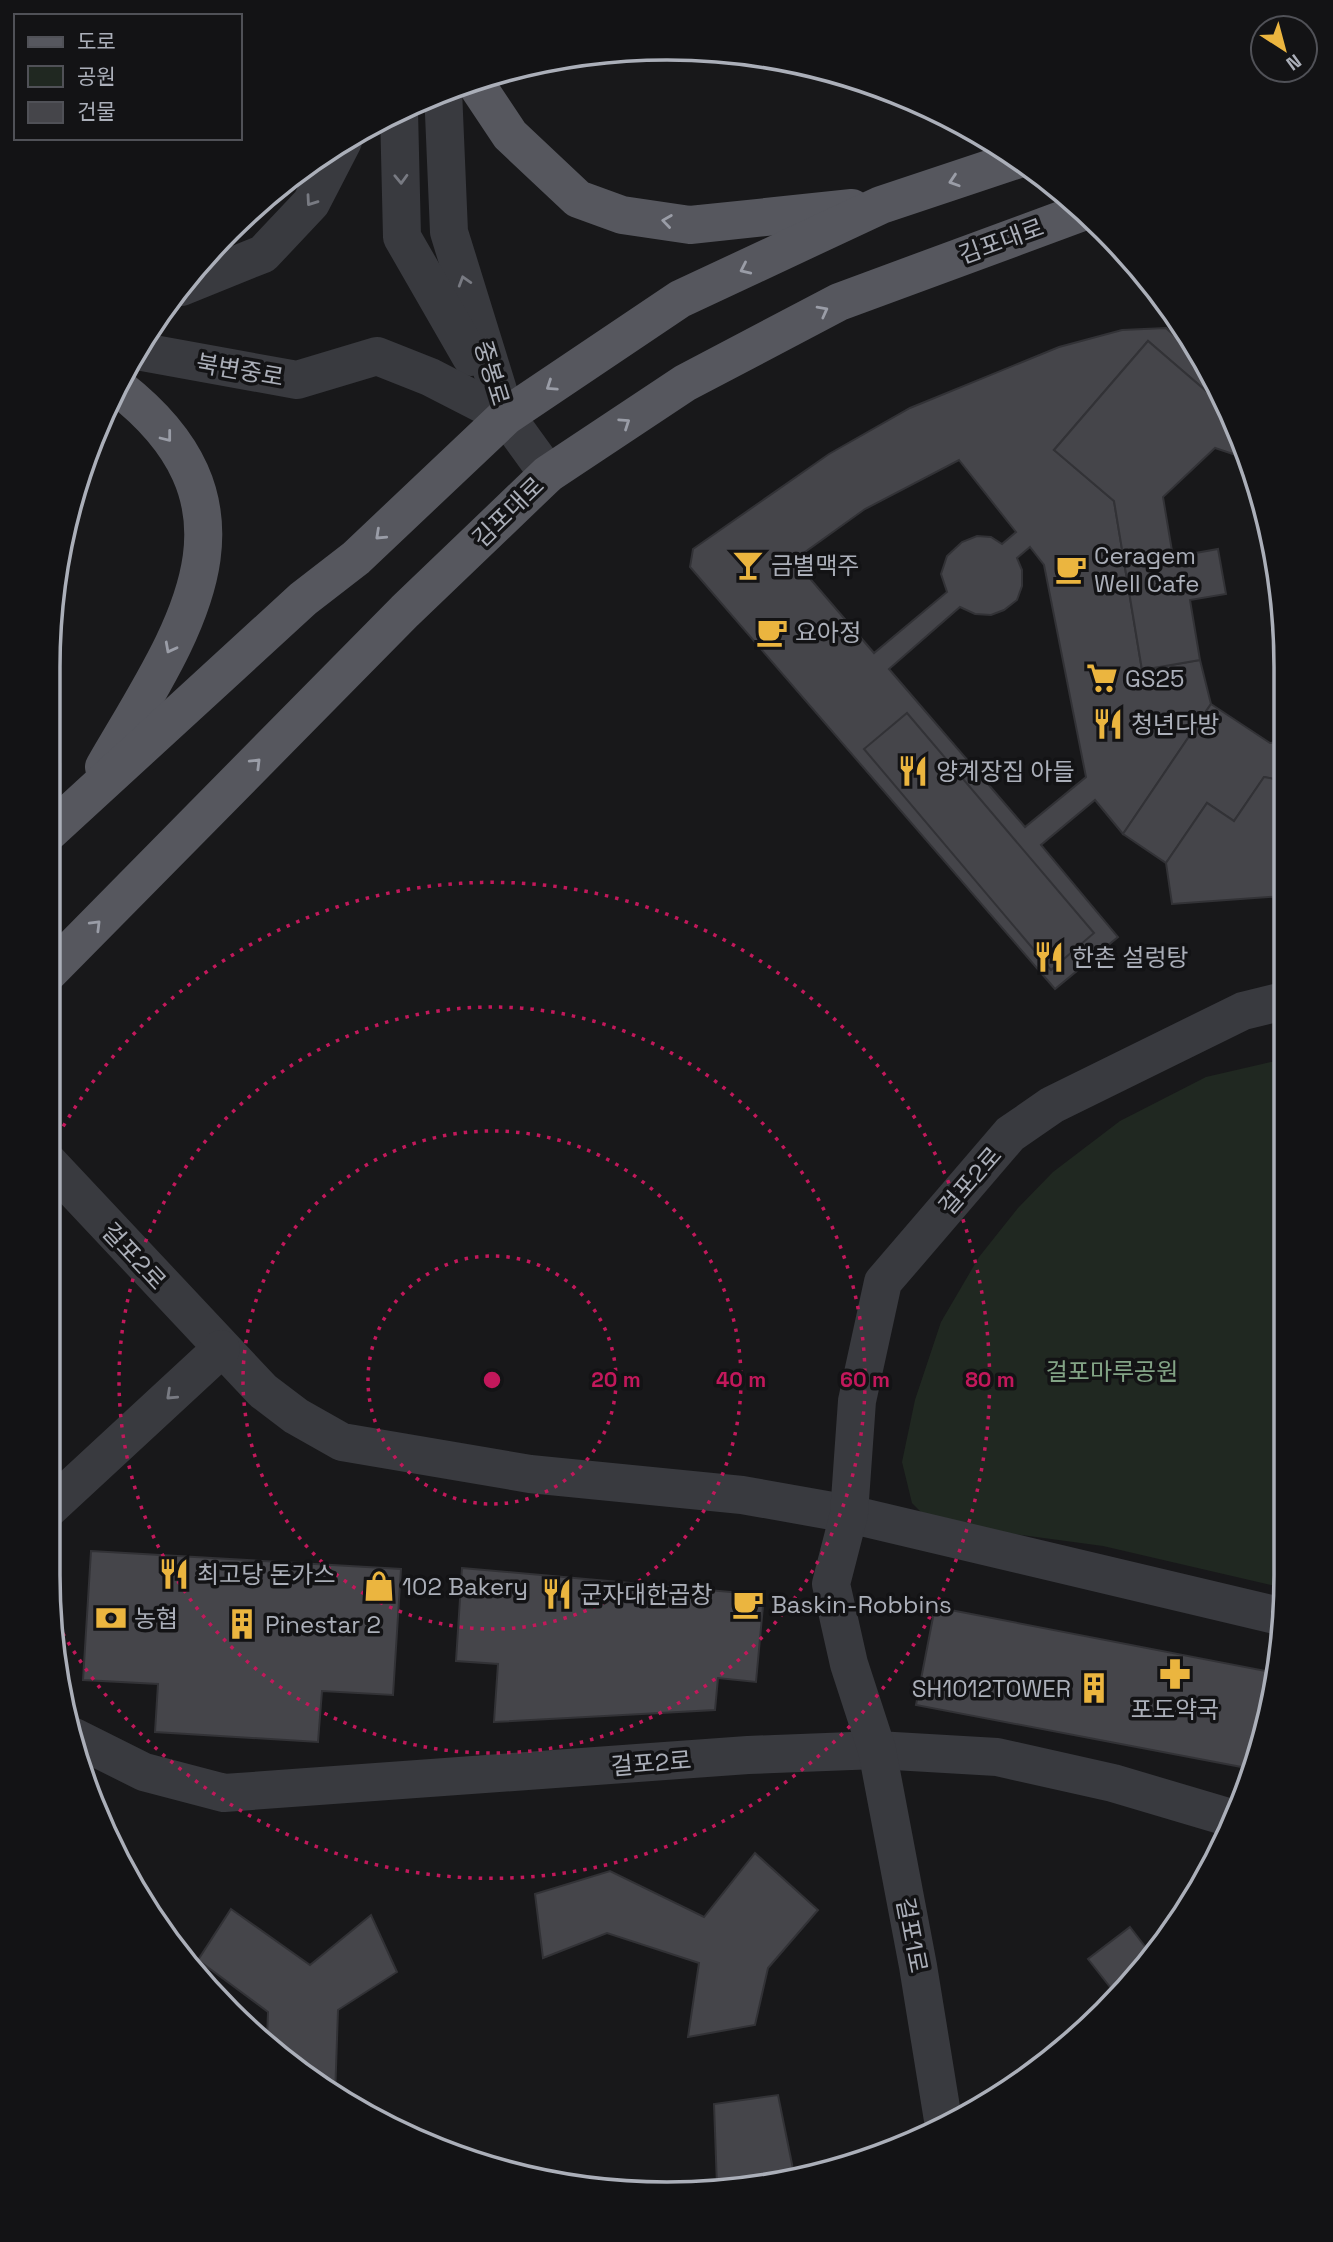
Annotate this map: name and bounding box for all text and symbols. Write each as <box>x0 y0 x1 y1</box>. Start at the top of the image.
legend <box>14 14 242 140</box>
north arrow <box>1249 14 1319 84</box>
text: 도로 <box>77 28 116 55</box>
text: N <box>1281 48 1306 76</box>
text: 공원 <box>77 63 116 90</box>
text: 건물 <box>77 98 116 125</box>
one-way arrow <box>949 172 961 187</box>
one-way arrow <box>393 174 408 185</box>
one-way arrow <box>307 193 319 206</box>
street label: 김포대로 <box>954 211 1048 271</box>
one-way arrow <box>662 214 673 229</box>
one-way arrow <box>740 260 752 274</box>
one-way arrow <box>458 275 473 287</box>
one-way arrow <box>816 305 828 319</box>
street label: 중봉로 <box>467 337 517 409</box>
street label: 북변중로 <box>194 347 286 393</box>
one-way arrow <box>546 378 559 390</box>
one-way arrow <box>618 418 631 431</box>
one-way arrow <box>159 428 171 441</box>
street label: 김포대로 <box>465 470 551 554</box>
one-way arrow <box>375 527 388 539</box>
place label: Ceragem Well Cafe <box>1094 540 1200 599</box>
bar icon: 금별맥주 <box>731 548 765 582</box>
place label: 금별맥주 <box>771 550 859 581</box>
cafe icon: Ceragem Well Cafe <box>1054 552 1088 586</box>
cafe icon: 요아정 <box>755 615 789 649</box>
place label: 요아정 <box>795 617 861 648</box>
one-way arrow <box>164 640 178 653</box>
supermarket icon: GS25 <box>1085 661 1119 695</box>
place label: GS25 <box>1125 663 1184 694</box>
restaurant icon: 청년다방 <box>1091 707 1125 741</box>
place label: 청년다방 <box>1131 709 1219 740</box>
restaurant icon: 양계장집 아들 <box>896 754 930 788</box>
place label: 양계장집 아들 <box>936 756 1075 787</box>
one-way arrow <box>247 758 260 771</box>
one-way arrow <box>88 920 101 933</box>
restaurant icon: 한촌 설렁탕 <box>1032 940 1066 974</box>
place label: 한촌 설렁탕 <box>1072 942 1189 973</box>
street label: 걸포2로 <box>932 1140 1008 1222</box>
street label: 걸포2로 <box>95 1216 173 1296</box>
park label: 걸포마루공원 <box>1046 1356 1178 1387</box>
text: 20 m <box>591 1366 641 1393</box>
text: 40 m <box>716 1366 766 1393</box>
text: 60 m <box>840 1366 890 1393</box>
text: 80 m <box>965 1366 1015 1393</box>
centre of rings <box>480 1368 504 1392</box>
one-way arrow <box>166 1387 179 1400</box>
restaurant icon: 최고당 돈가스 <box>157 1557 191 1591</box>
place label: 최고당 돈가스 <box>197 1559 336 1590</box>
shop icon: 102 Bakery <box>362 1569 396 1603</box>
place label: 102 Bakery <box>402 1571 528 1602</box>
restaurant icon: 군자대한곱창 <box>540 1577 574 1611</box>
place label: 군자대한곱창 <box>580 1579 712 1610</box>
cafe icon: Baskin-Robbins <box>731 1587 765 1621</box>
place label: Baskin-Robbins <box>771 1589 952 1620</box>
bank icon: 농협 <box>94 1601 128 1635</box>
place label: 농협 <box>134 1603 178 1634</box>
building icon: Pinestar 2 <box>225 1607 259 1641</box>
place label: Pinestar 2 <box>265 1609 381 1640</box>
pharmacy icon: 포도약국 <box>1158 1657 1192 1691</box>
building icon: SH1012TOWER <box>1077 1671 1111 1705</box>
place label: SH1012TOWER <box>912 1673 1071 1704</box>
place label: 포도약국 <box>1131 1694 1219 1725</box>
street label: 걸포2로 <box>609 1744 693 1782</box>
street label: 걸포1로 <box>890 1895 934 1975</box>

